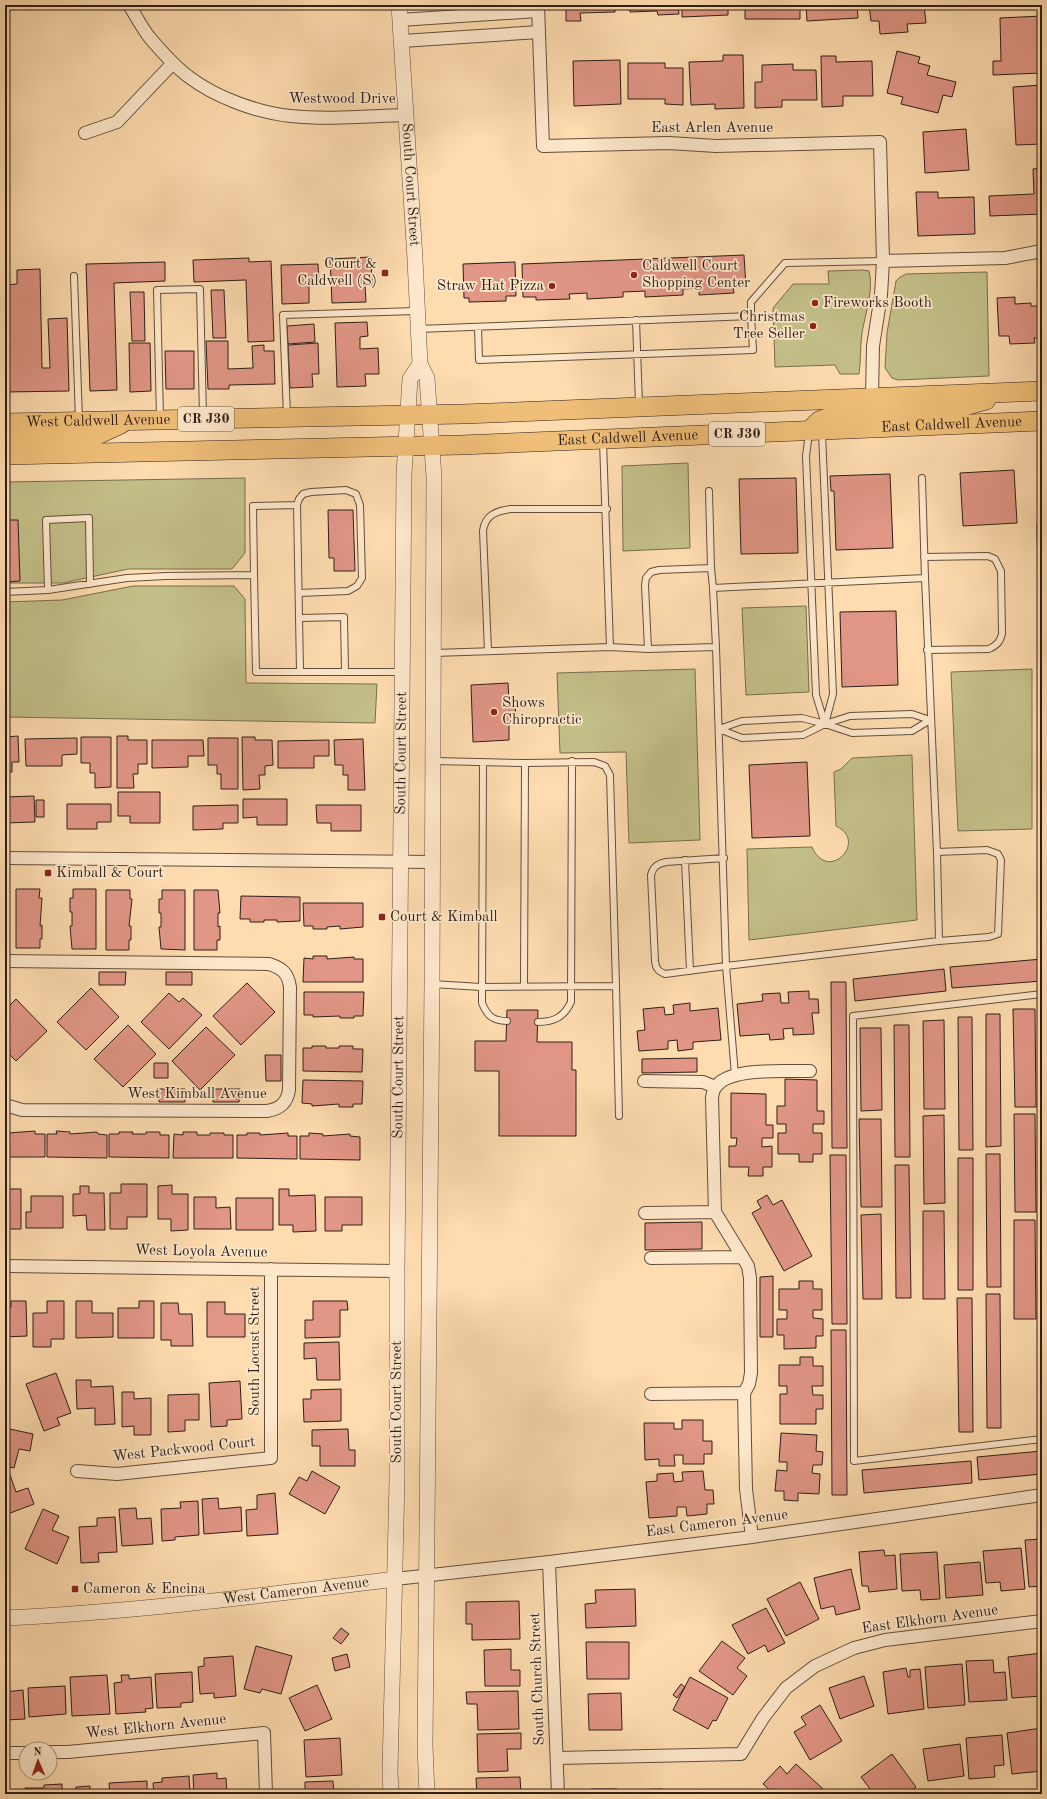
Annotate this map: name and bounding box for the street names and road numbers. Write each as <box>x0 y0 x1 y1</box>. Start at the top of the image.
street label: Westwood Drive <box>288 92 396 107</box>
street label: East Arlen Avenue <box>651 121 773 136</box>
street label: South Court Street <box>399 123 422 247</box>
road number: CR J30 <box>178 407 234 431</box>
street label: West Caldwell Avenue <box>25 412 171 430</box>
street label: East Caldwell Avenue <box>881 414 1022 435</box>
road number: CR J30 <box>709 422 765 446</box>
street label: East Caldwell Avenue <box>557 428 699 449</box>
street label: South Court Street <box>394 691 410 815</box>
street label: South Court Street <box>391 1015 407 1139</box>
street label: West Kimball Avenue <box>127 1087 267 1102</box>
street label: West Loyola Avenue <box>134 1243 268 1261</box>
street label: South Locust Street <box>248 1286 263 1416</box>
street label: South Court Street <box>390 1340 405 1464</box>
street label: West Packwood Court <box>112 1435 256 1465</box>
street label: East Cameron Avenue <box>645 1508 789 1540</box>
street label: West Cameron Avenue <box>222 1575 370 1607</box>
street label: East Elkhorn Avenue <box>861 1603 999 1637</box>
street label: South Church Street <box>528 1612 548 1746</box>
street label: West Elkhorn Avenue <box>85 1712 227 1742</box>

